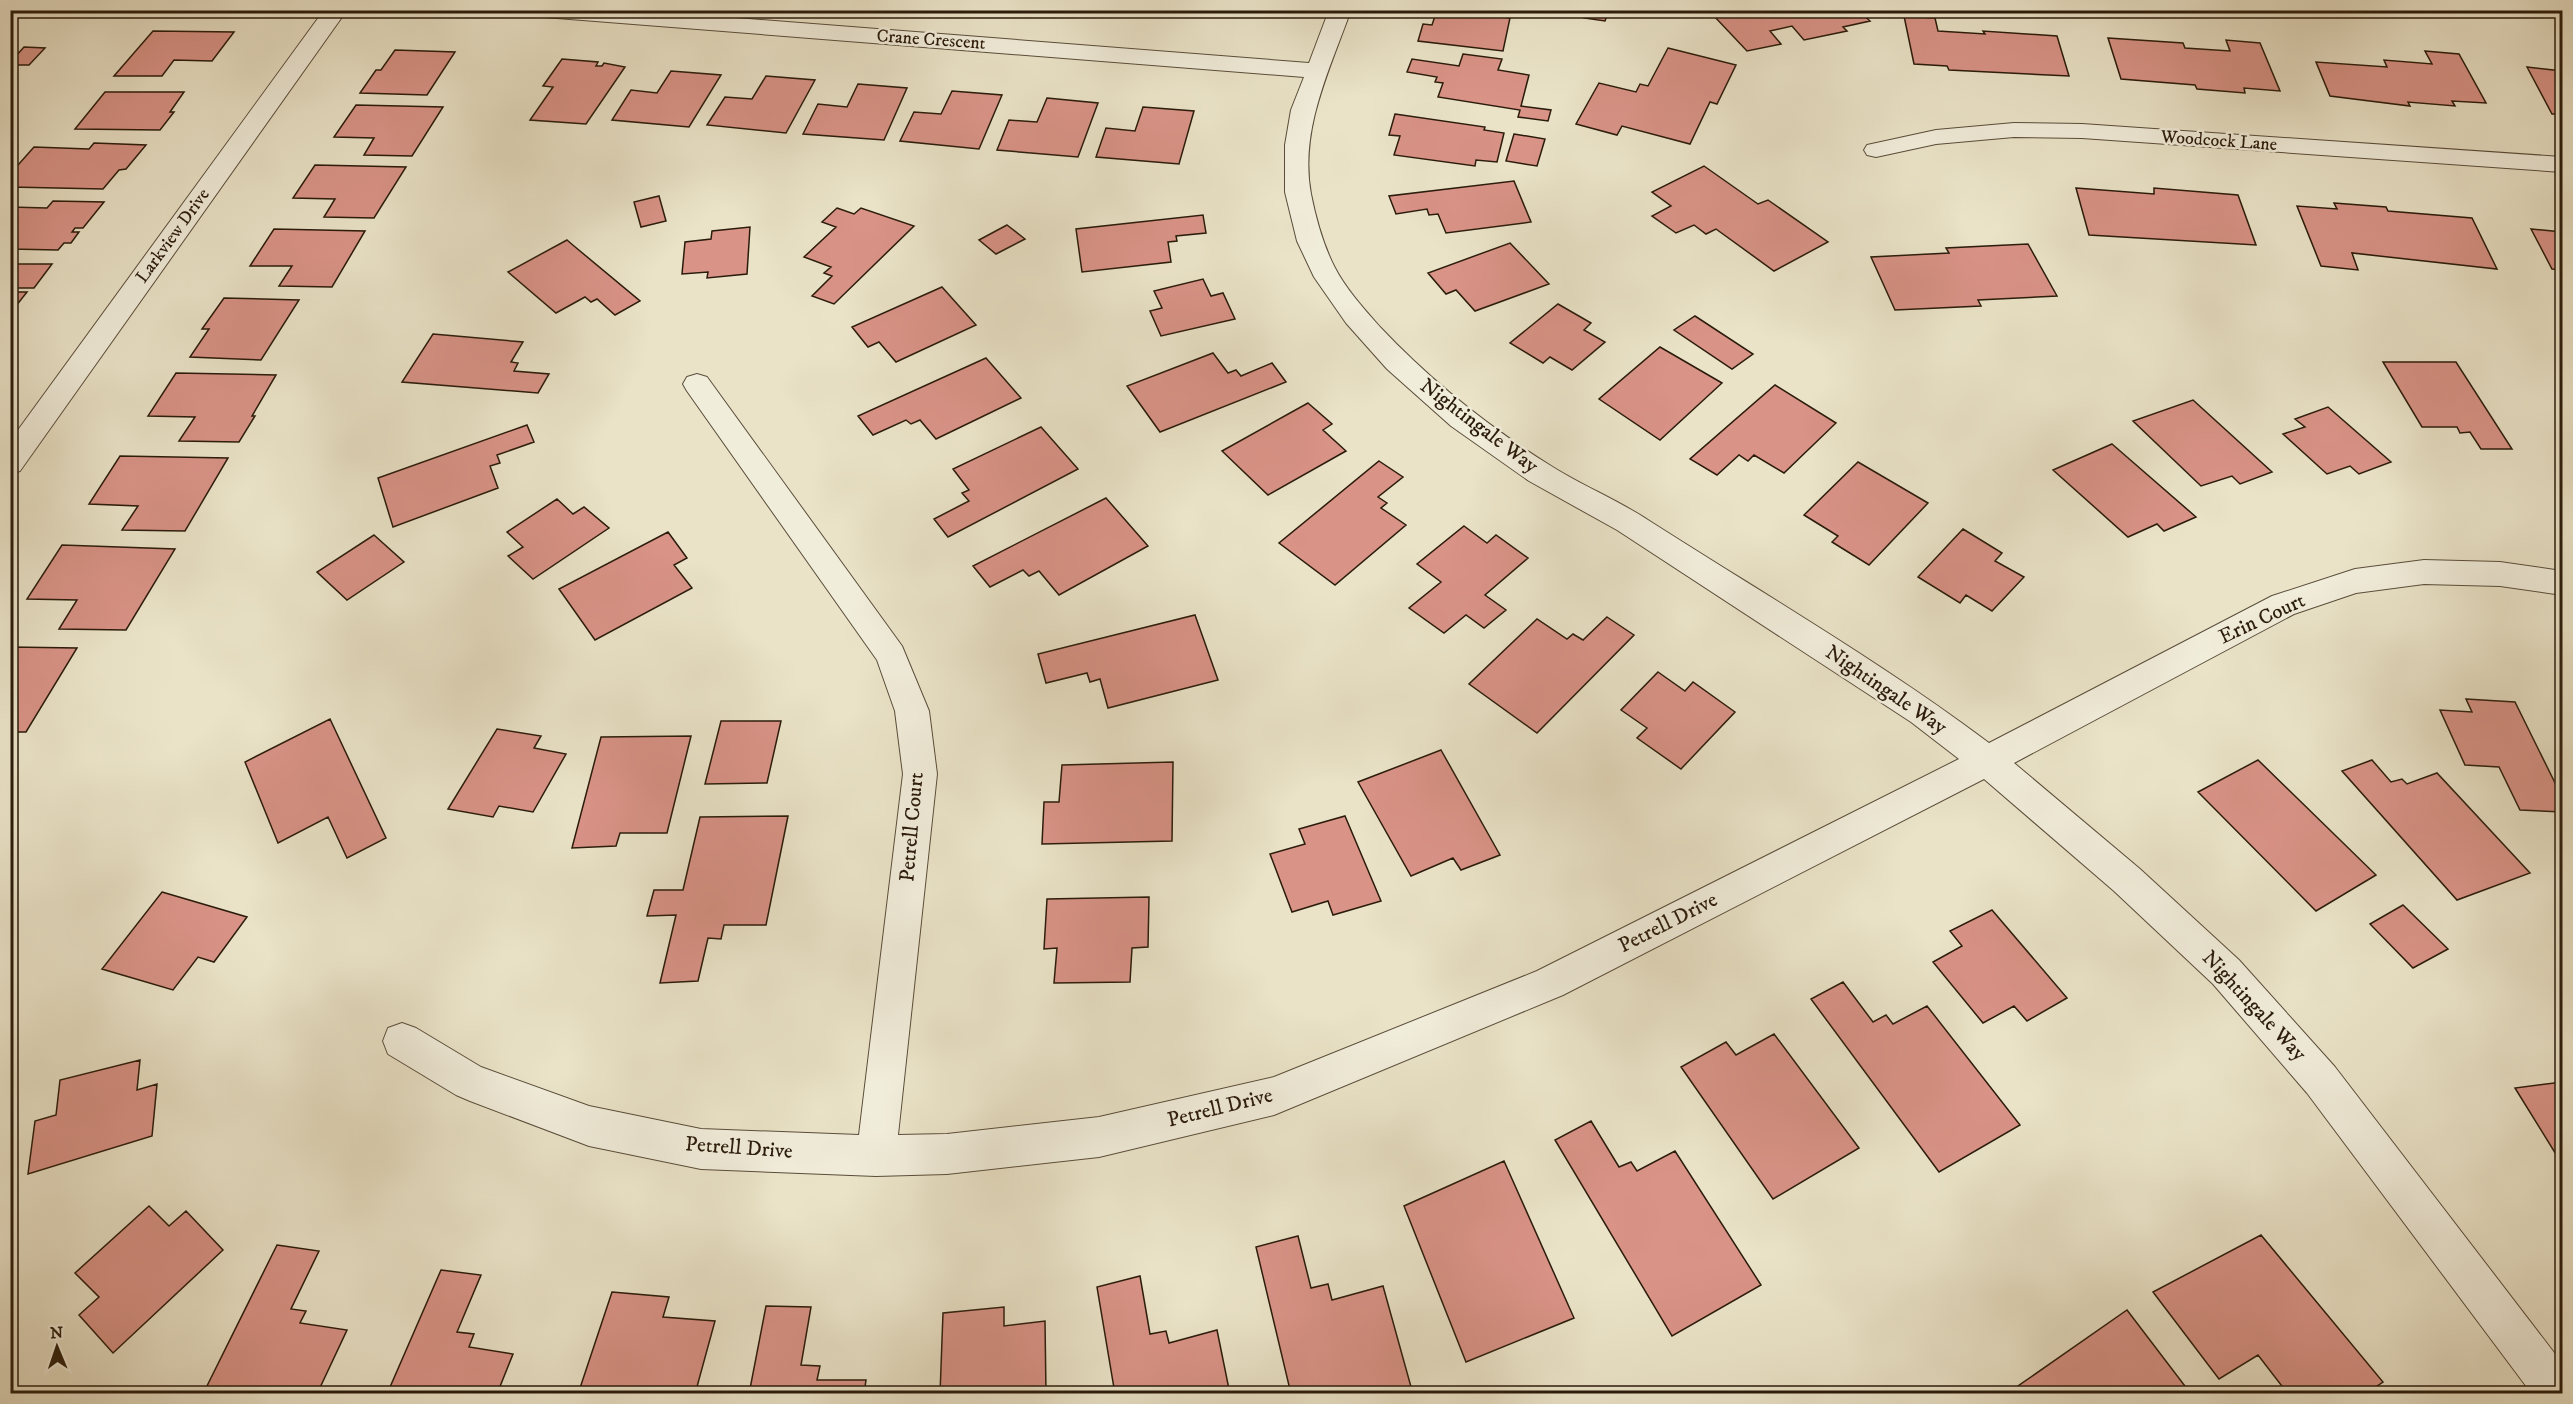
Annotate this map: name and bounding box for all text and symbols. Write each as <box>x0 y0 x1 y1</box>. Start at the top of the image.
street label: Crane Crescent <box>876 25 986 55</box>
street label: Woodcock Lane <box>2159 126 2278 156</box>
street label: Larkview Drive <box>131 184 215 288</box>
street label: Nightingale Way <box>1415 373 1544 480</box>
street label: Erin Court <box>2215 588 2310 650</box>
street label: Nightingale Way <box>1820 640 1953 741</box>
street label: Petrell Court <box>894 771 930 883</box>
street label: Petrell Drive <box>1614 887 1722 959</box>
street label: Nightingale Way <box>2196 945 2313 1067</box>
street label: Petrell Drive <box>1165 1082 1276 1134</box>
street label: Petrell Drive <box>684 1131 794 1165</box>
north arrow <box>27 1317 87 1377</box>
text: N <box>50 1323 63 1343</box>

